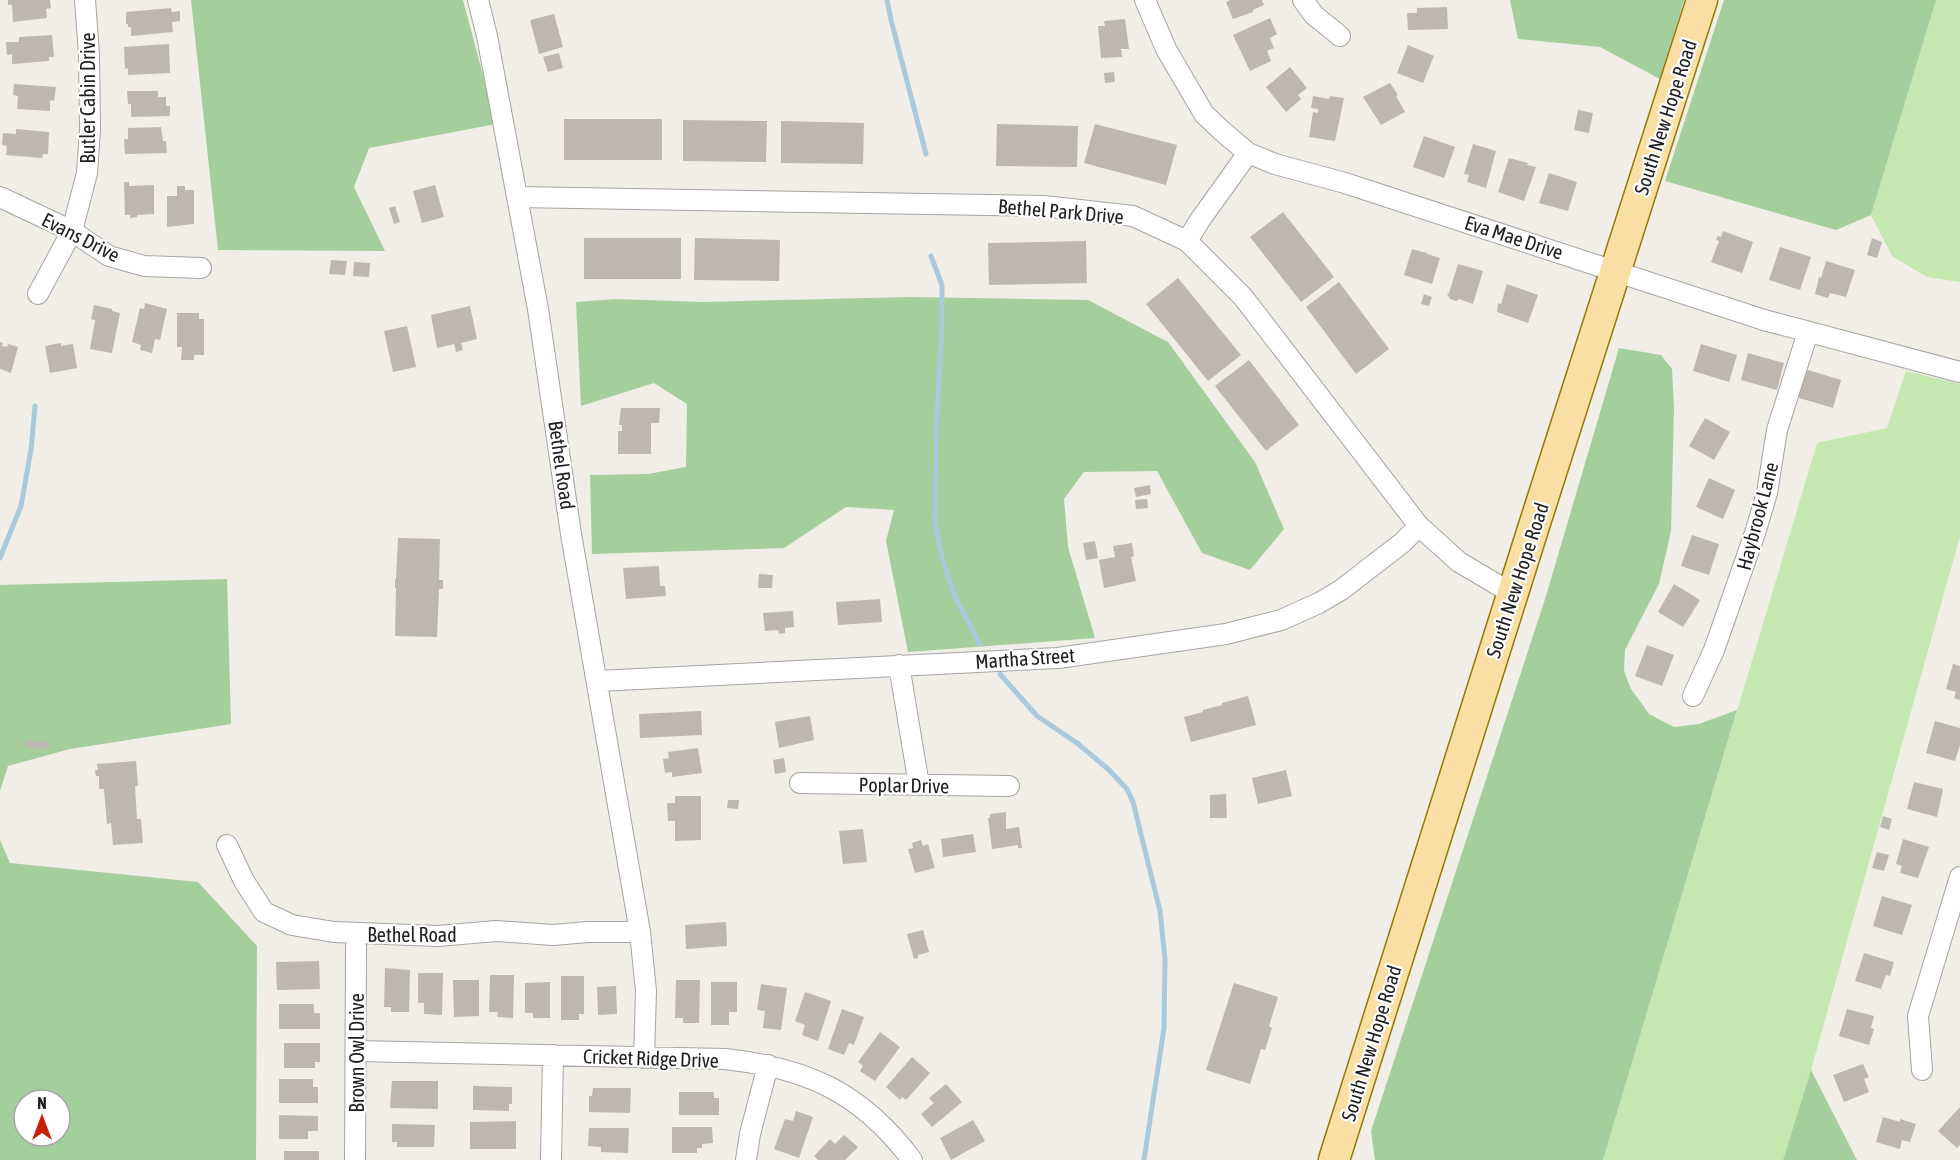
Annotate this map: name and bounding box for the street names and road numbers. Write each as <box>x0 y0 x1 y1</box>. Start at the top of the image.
street label: Butler Cabin Drive <box>76 32 99 164</box>
street label: South New Hope Road <box>1629 37 1701 197</box>
street label: Bethel Park Drive <box>997 194 1125 228</box>
street label: Evans Drive <box>38 208 124 266</box>
street label: Eva Mae Drive <box>1462 210 1566 264</box>
street label: Bethel Road <box>544 419 580 511</box>
street label: Haybrook Lane <box>1732 460 1782 572</box>
street label: South New Hope Road <box>1481 500 1553 660</box>
street label: Martha Street <box>974 643 1076 673</box>
street label: Poplar Drive <box>859 773 949 797</box>
street label: Bethel Road <box>367 923 457 946</box>
street label: South New Hope Road <box>1336 962 1406 1124</box>
street label: Brown Owl Drive <box>345 993 368 1113</box>
street label: Cricket Ridge Drive <box>583 1044 719 1072</box>

